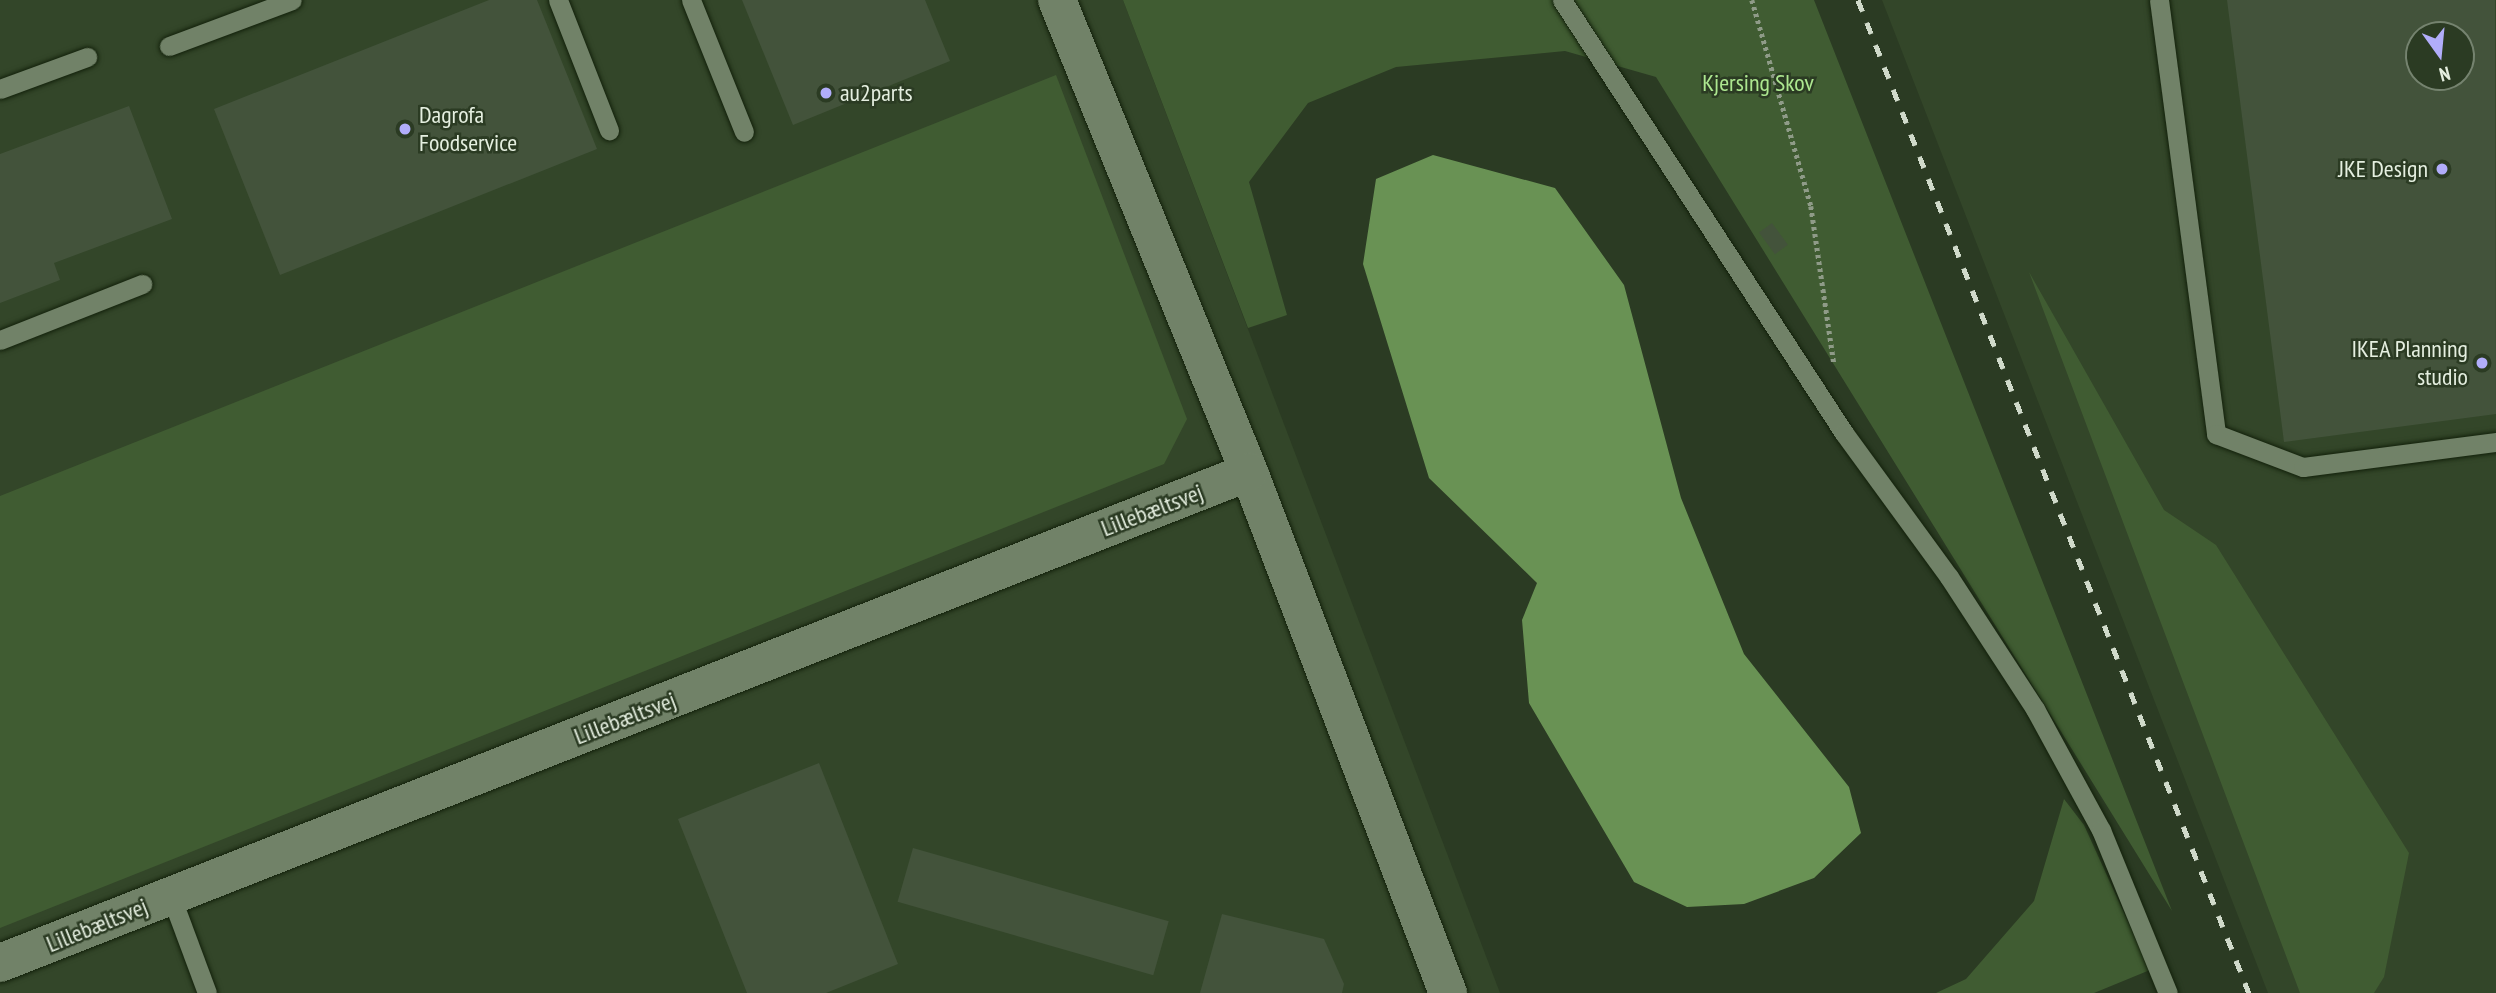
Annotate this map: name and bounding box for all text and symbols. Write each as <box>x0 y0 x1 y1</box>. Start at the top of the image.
north arrow <box>2405 21 2475 91</box>
text: N <box>2437 61 2453 87</box>
park label: Kjersing Skov <box>1702 69 1814 97</box>
place label: au2parts <box>840 79 913 107</box>
marker: au2parts <box>818 85 834 101</box>
place label: Dagrofa Foodservice <box>419 101 517 157</box>
marker: Dagrofa Foodservice <box>397 121 413 137</box>
place label: JKE Design <box>2338 155 2428 183</box>
marker: JKE Design <box>2434 161 2450 177</box>
place label: IKEA Planning studio <box>2351 335 2468 391</box>
marker: IKEA Planning studio <box>2474 355 2490 371</box>
street label: Lillebæltsvej <box>1097 477 1207 543</box>
street label: Lillebæltsvej <box>570 685 680 751</box>
street label: Lillebæltsvej <box>42 892 152 958</box>

